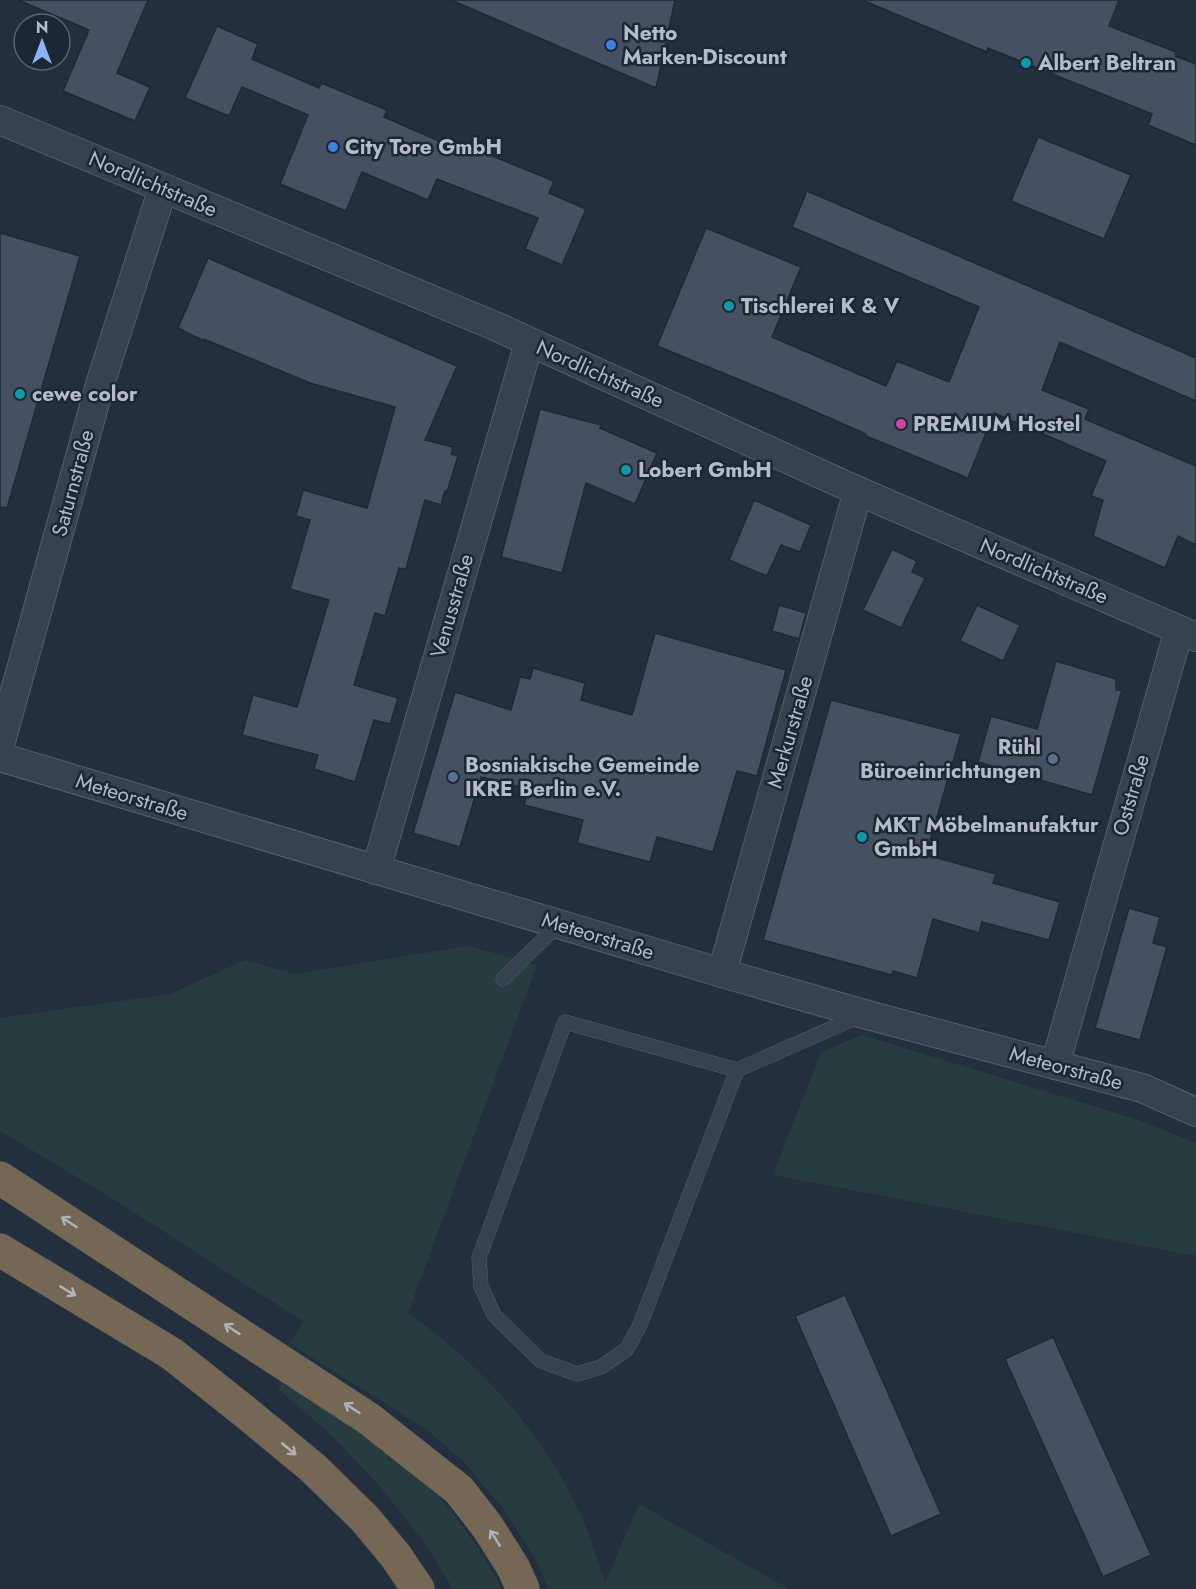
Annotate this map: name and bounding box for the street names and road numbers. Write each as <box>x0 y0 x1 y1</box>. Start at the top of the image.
street label: Nordlichtstraße <box>84 143 222 225</box>
street label: Nordlichtstraße <box>531 332 669 416</box>
street label: Saturnstraße <box>44 426 102 540</box>
street label: Nordlichtstraße <box>975 530 1113 612</box>
street label: Venusstraße <box>423 550 481 662</box>
street label: Merkurstraße <box>760 672 820 792</box>
street label: Oststraße <box>1105 751 1157 839</box>
street label: Meteorstraße <box>72 766 192 828</box>
street label: Meteorstraße <box>538 905 658 967</box>
street label: Meteorstraße <box>1006 1039 1126 1098</box>

